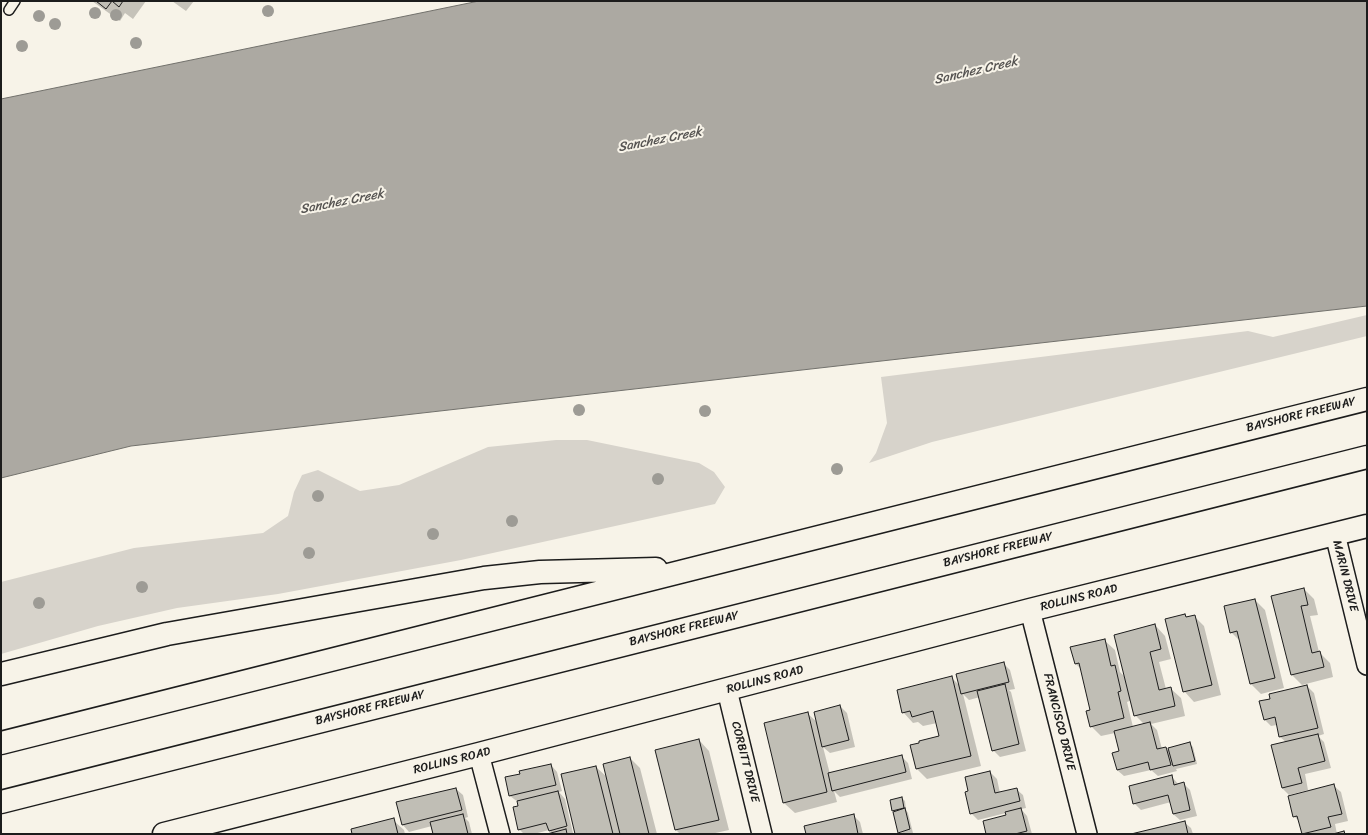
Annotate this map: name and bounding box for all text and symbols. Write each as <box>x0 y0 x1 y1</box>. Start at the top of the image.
water label: Sanchez Creek <box>933 54 1019 88</box>
water label: Sanchez Creek <box>617 124 703 156</box>
water label: Sanchez Creek <box>299 186 385 218</box>
street label: BAYSHORE FREEWAY <box>1245 394 1357 436</box>
street label: BAYSHORE FREEWAY <box>942 529 1054 571</box>
street label: MARIN DRIVE <box>1329 539 1361 613</box>
street label: ROLLINS ROAD <box>1039 581 1119 615</box>
street label: BAYSHORE FREEWAY <box>628 608 740 650</box>
street label: ROLLINS ROAD <box>725 663 805 697</box>
street label: FRANCISCO DRIVE <box>1040 672 1078 772</box>
street label: BAYSHORE FREEWAY <box>314 687 426 729</box>
street label: CORBITT DRIVE <box>728 720 762 804</box>
street label: ROLLINS ROAD <box>412 744 492 778</box>

